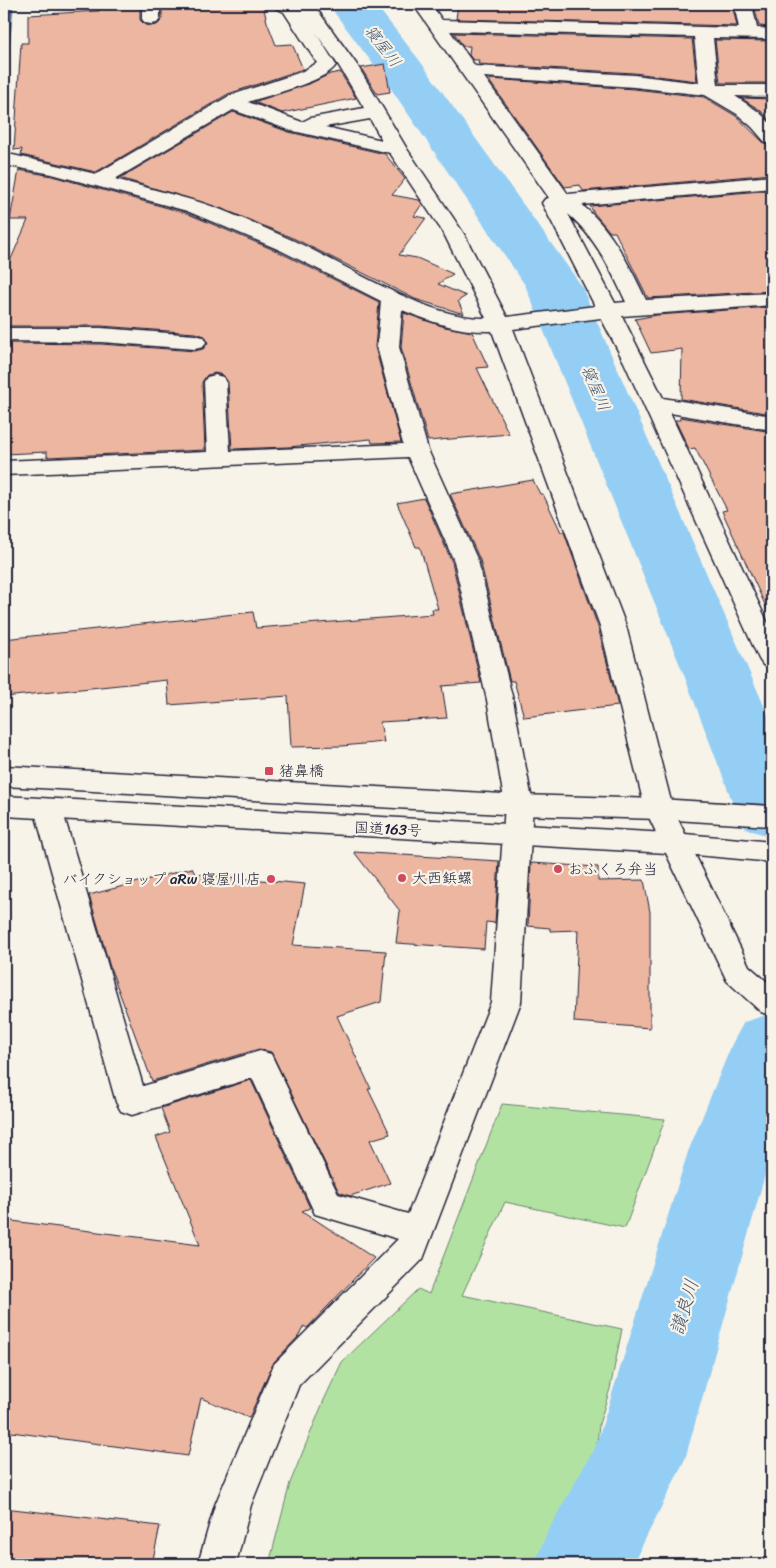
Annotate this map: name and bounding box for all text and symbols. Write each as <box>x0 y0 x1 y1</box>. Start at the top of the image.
water label: 寝屋川 <box>357 18 409 74</box>
water label: 寝屋川 <box>573 360 619 416</box>
place label: 猪鼻橋 <box>279 758 324 784</box>
marker: 猪鼻橋 <box>263 765 275 777</box>
street label: 国道163号 <box>353 814 423 844</box>
place label: おふくろ弁当 <box>568 856 658 882</box>
marker: おふくろ弁当 <box>552 863 564 875</box>
place label: 大西鋲螺 <box>412 865 472 891</box>
place label: バイクショップ aRw 寝屋川店 <box>62 866 261 892</box>
marker: 大西鋲螺 <box>396 872 408 884</box>
marker: バイクショップ aRw 寝屋川店 <box>265 873 277 885</box>
water label: 讃良川 <box>660 1275 708 1339</box>

